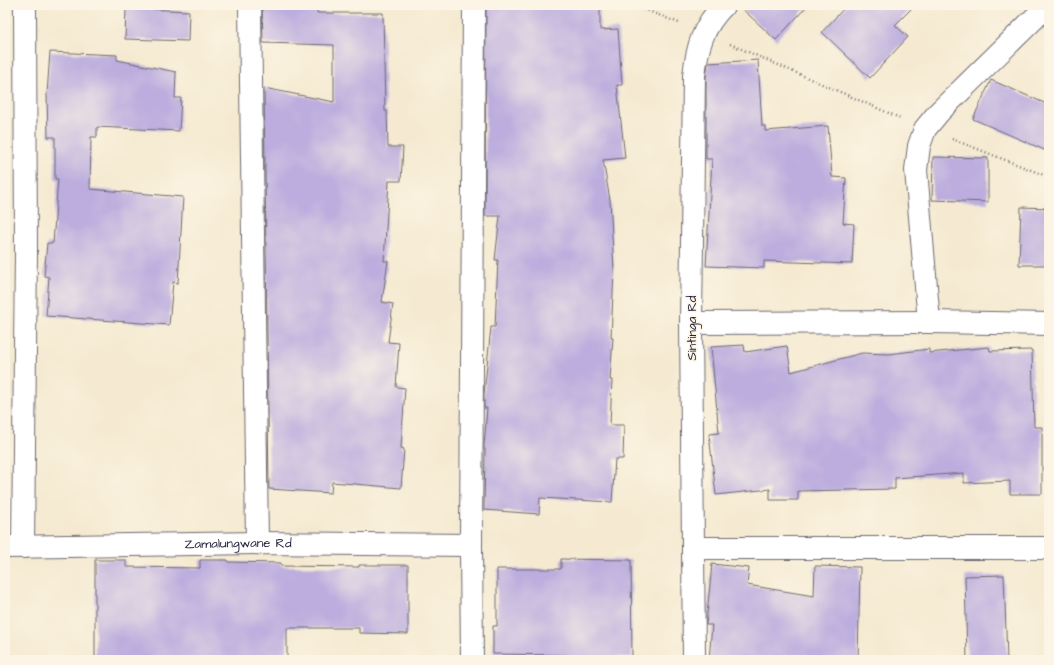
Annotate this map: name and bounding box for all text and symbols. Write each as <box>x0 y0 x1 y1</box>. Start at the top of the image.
street label: Sintinga Rd <box>683 295 702 361</box>
street label: Zamalungwane Rd <box>184 534 292 553</box>

